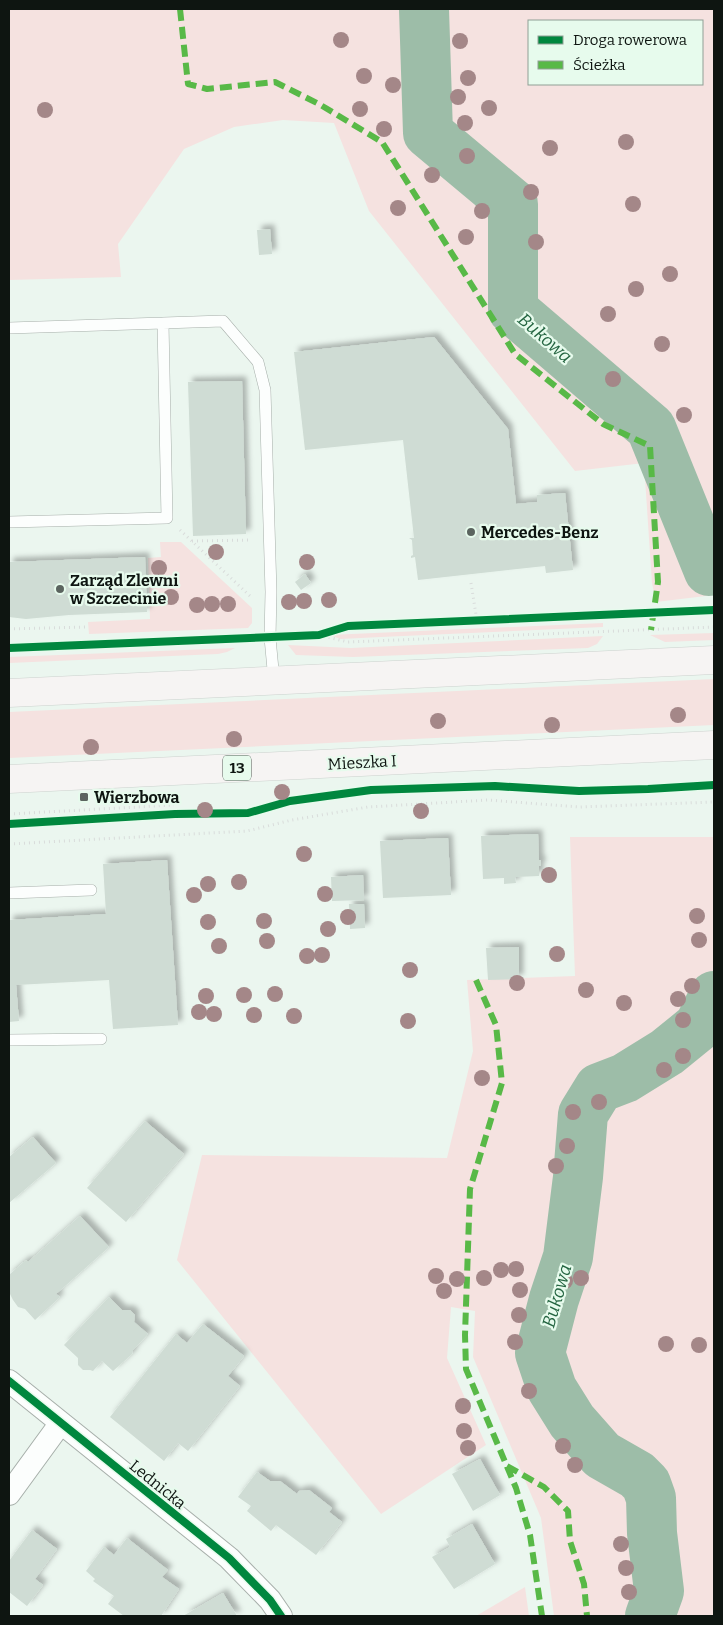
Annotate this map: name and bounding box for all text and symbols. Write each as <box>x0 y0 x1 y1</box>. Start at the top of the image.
legend <box>528 20 703 85</box>
text: Droga rowerowa <box>573 31 687 49</box>
text: Ścieżka <box>573 56 625 74</box>
water label: Bukowa <box>513 308 577 368</box>
place label: Mercedes-Benz <box>481 523 599 542</box>
marker: Mercedes-Benz <box>465 526 477 538</box>
place label: Zarząd Zlewni w Szczecinie <box>69 571 178 608</box>
marker: Zarząd Zlewni w Szczecinie <box>54 583 66 595</box>
street label: Mieszka I <box>327 751 397 774</box>
road number: 13 <box>223 756 251 780</box>
place label: Wierzbowa <box>94 788 180 807</box>
marker: Wierzbowa <box>78 791 90 803</box>
water label: Bukowa <box>537 1262 577 1330</box>
street label: Lednicka <box>126 1456 190 1513</box>

